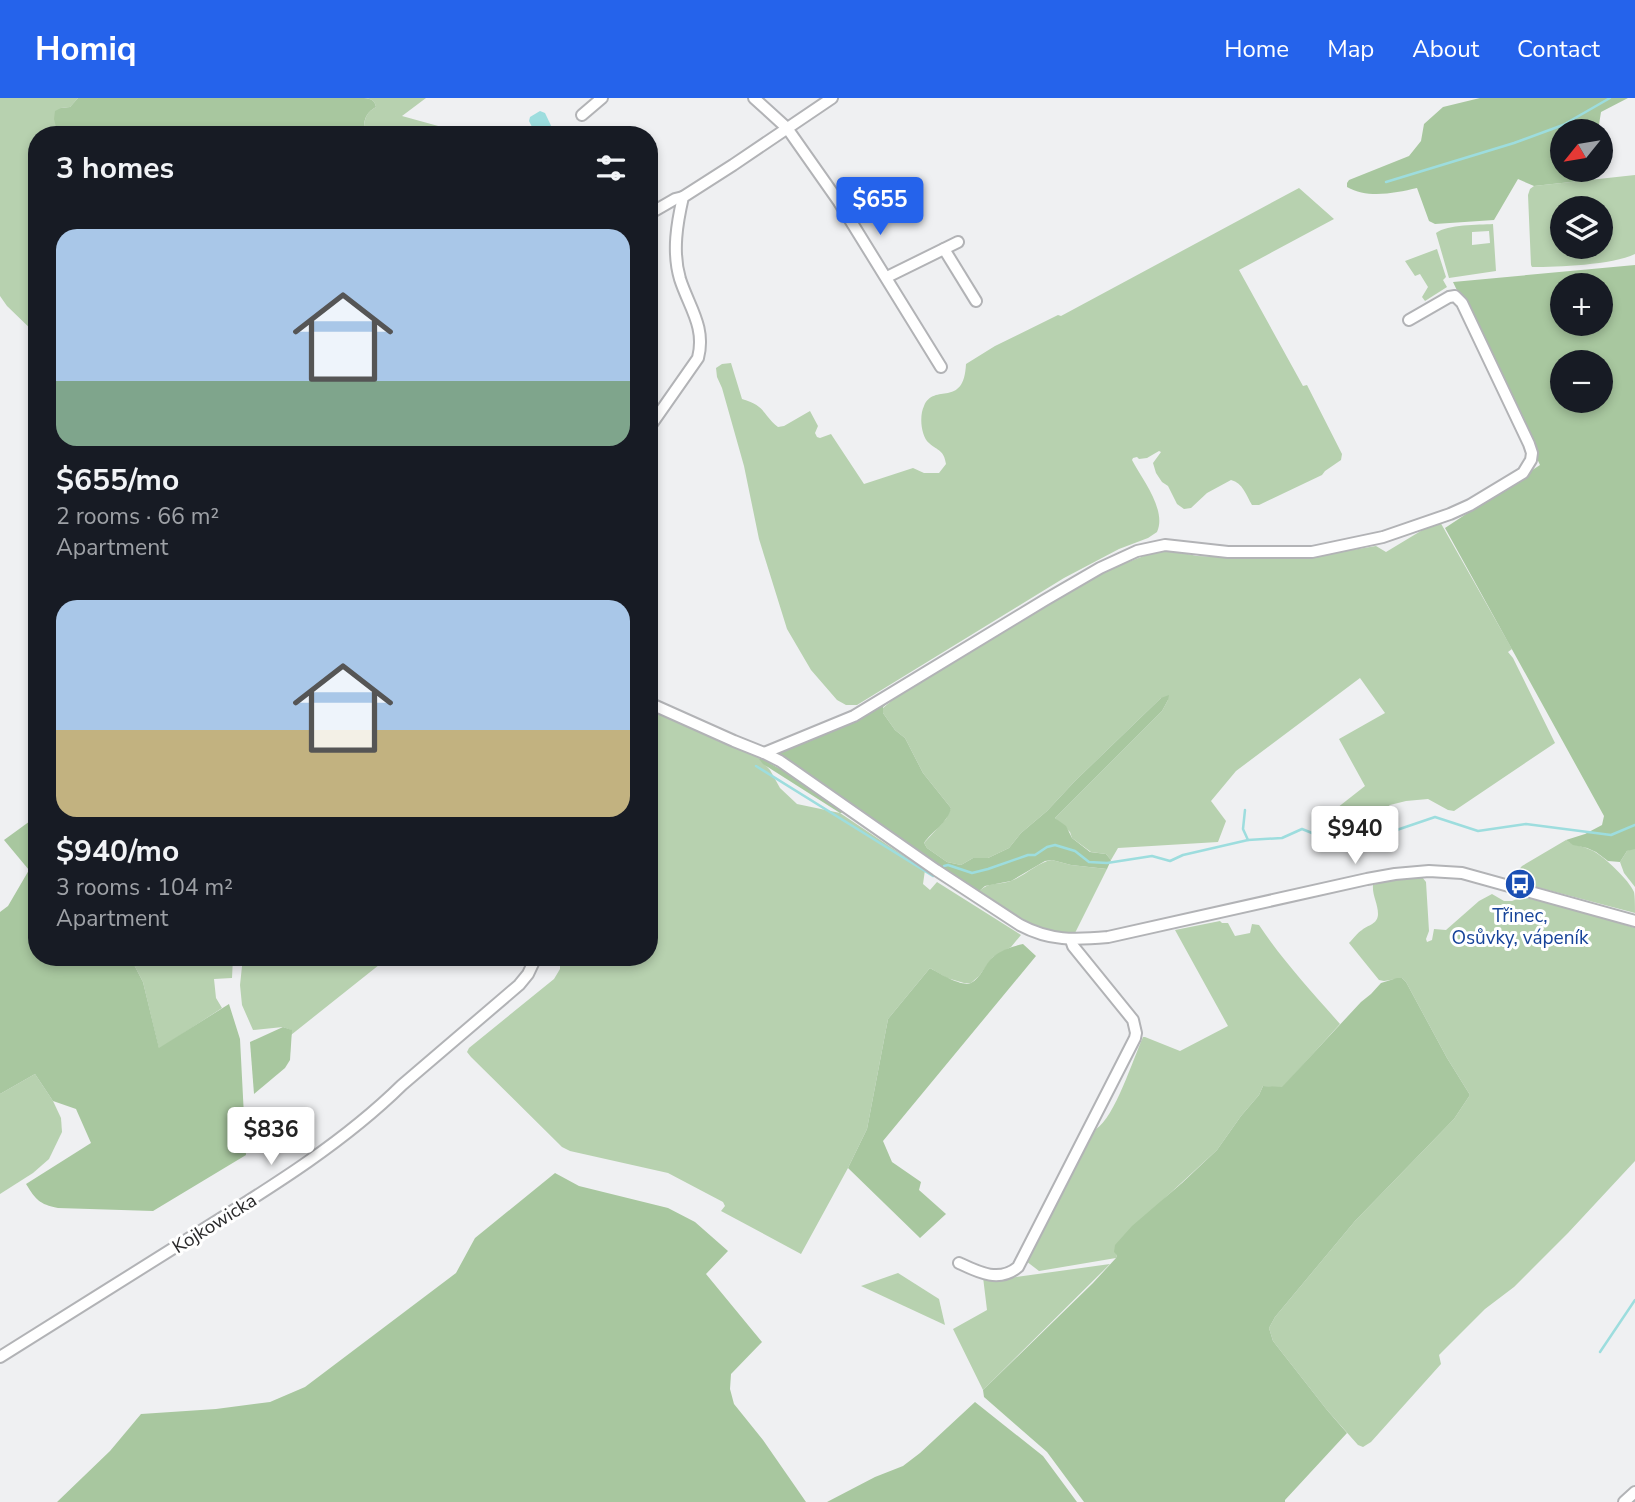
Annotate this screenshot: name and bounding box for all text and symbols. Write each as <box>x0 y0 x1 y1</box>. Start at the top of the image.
text: Homiq <box>35 27 137 72</box>
text: Home <box>1224 33 1289 65</box>
text: Map <box>1327 33 1374 65</box>
text: About <box>1412 33 1479 65</box>
text: Contact <box>1517 33 1600 65</box>
north arrow <box>1550 119 1614 182</box>
map controls <box>1550 119 1613 413</box>
text: 3 homes <box>56 148 174 189</box>
icon: filters <box>592 149 630 187</box>
pin: $655 <box>839 178 921 237</box>
text: $655 <box>852 184 908 215</box>
button: layers <box>1550 196 1613 259</box>
button: + <box>1550 273 1613 336</box>
icon: home <box>280 274 406 400</box>
button: − <box>1550 350 1613 413</box>
text: $655/mo <box>56 460 179 501</box>
text: 2 rooms · 66 m² <box>56 501 219 532</box>
text: Apartment <box>56 532 168 563</box>
icon: home <box>280 645 406 771</box>
pin: $940 <box>1314 806 1396 866</box>
text: $940 <box>1327 813 1383 844</box>
text: $940/mo <box>56 831 179 872</box>
bus stop icon: Třinec, Osůvky, vápeník <box>1503 867 1537 901</box>
text: 3 rooms · 104 m² <box>56 872 233 903</box>
text: Apartment <box>56 903 168 934</box>
place label: Třinec, Osůvky, vápeník <box>1451 903 1589 951</box>
pin: $836 <box>230 1108 312 1167</box>
text: $836 <box>243 1114 299 1145</box>
street label: Kojkowicka <box>167 1188 262 1260</box>

